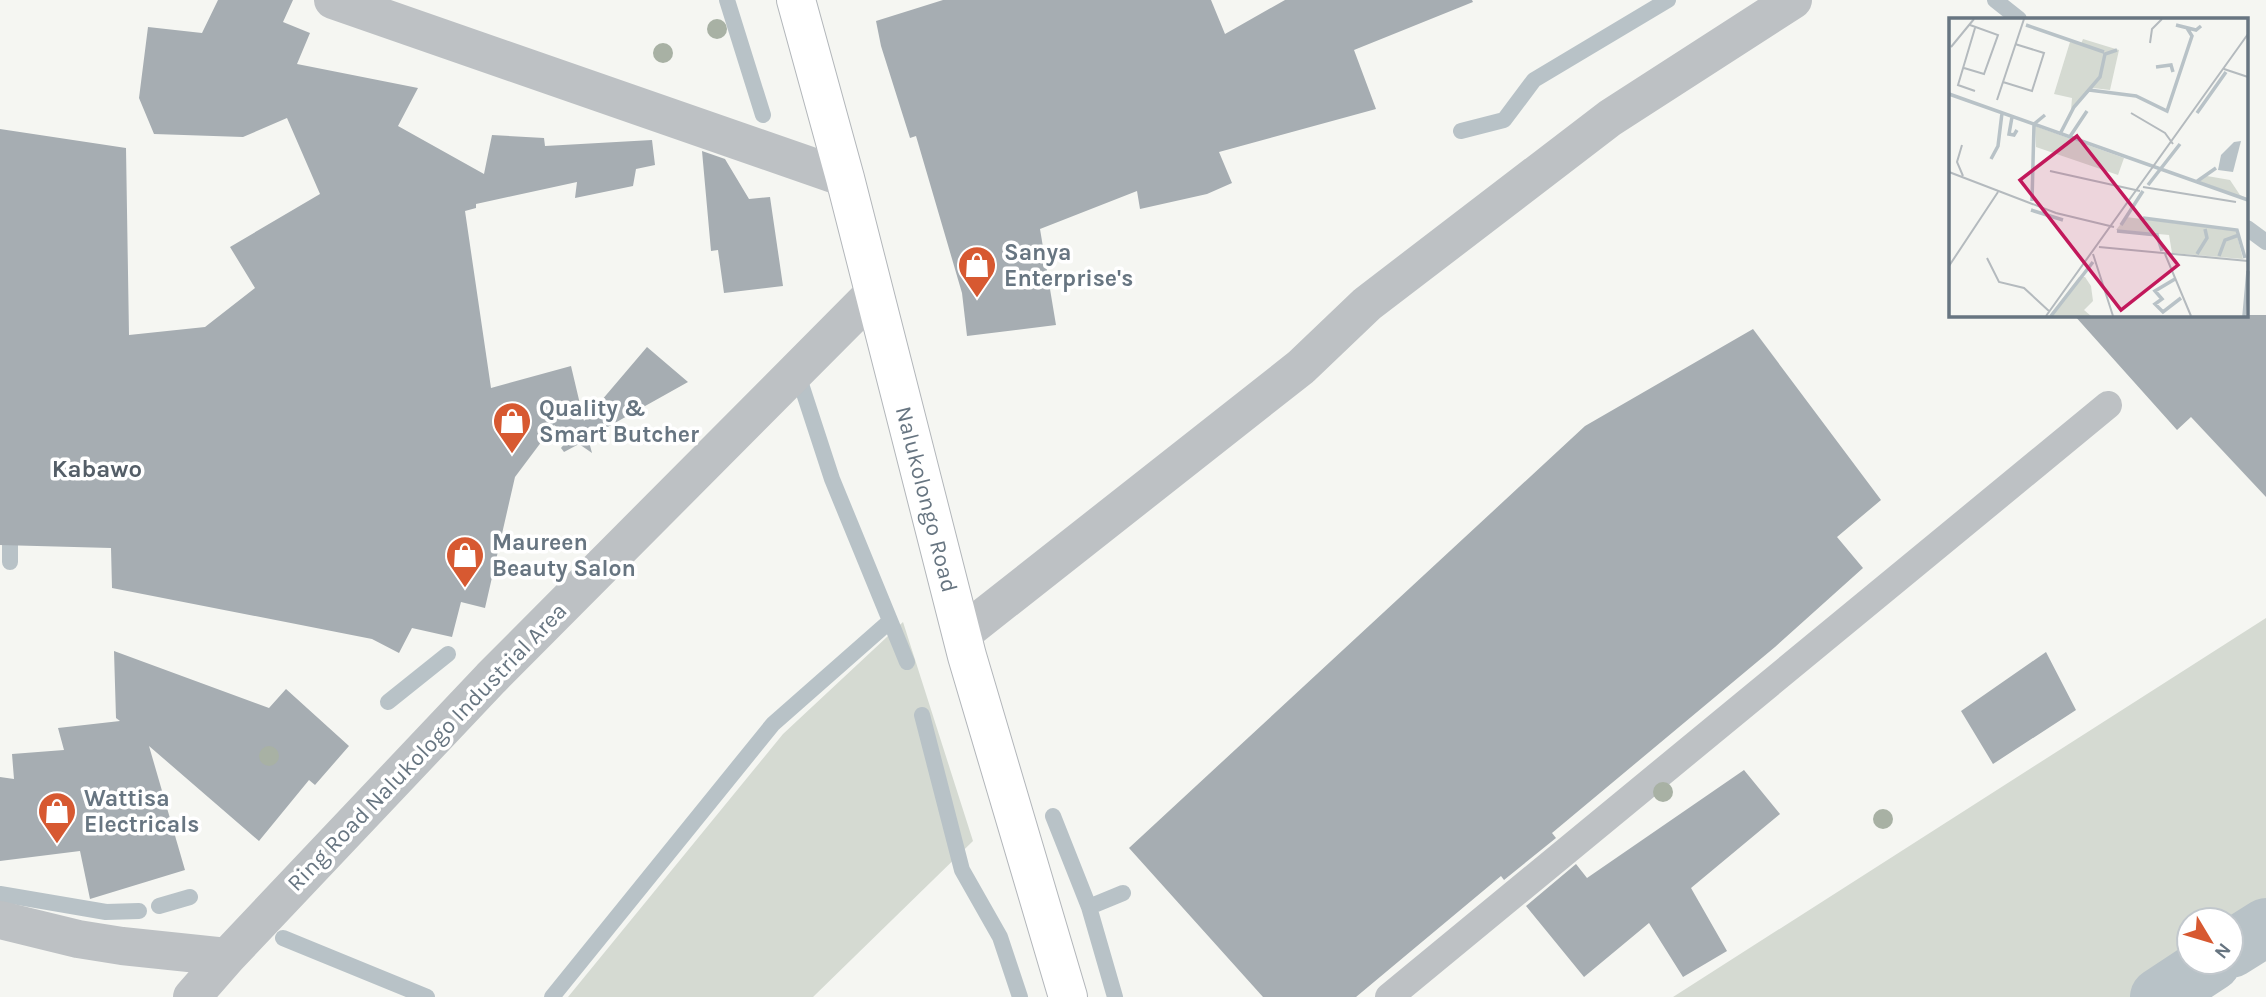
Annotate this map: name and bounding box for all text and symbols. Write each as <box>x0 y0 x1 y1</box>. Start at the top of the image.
inset map <box>1949 18 2248 317</box>
place label: Sanya Enterprise's <box>1004 239 1133 292</box>
shop icon: Sanya Enterprise's <box>956 244 998 299</box>
place label: Quality & Smart Butcher <box>539 395 699 448</box>
shop icon: Quality & Smart Butcher <box>491 400 533 455</box>
street label: Nalukolongo Road <box>890 403 964 595</box>
district label: Kabawo <box>52 455 142 483</box>
place label: Maureen Beauty Salon <box>492 529 636 582</box>
shop icon: Maureen Beauty Salon <box>444 534 486 589</box>
street label: Ring Road Nalukologo Industrial Area <box>282 597 572 897</box>
place label: Wattisa Electricals <box>84 785 199 838</box>
shop icon: Wattisa Electricals <box>36 790 78 845</box>
north arrow <box>2175 906 2245 976</box>
text: N <box>2210 939 2235 963</box>

